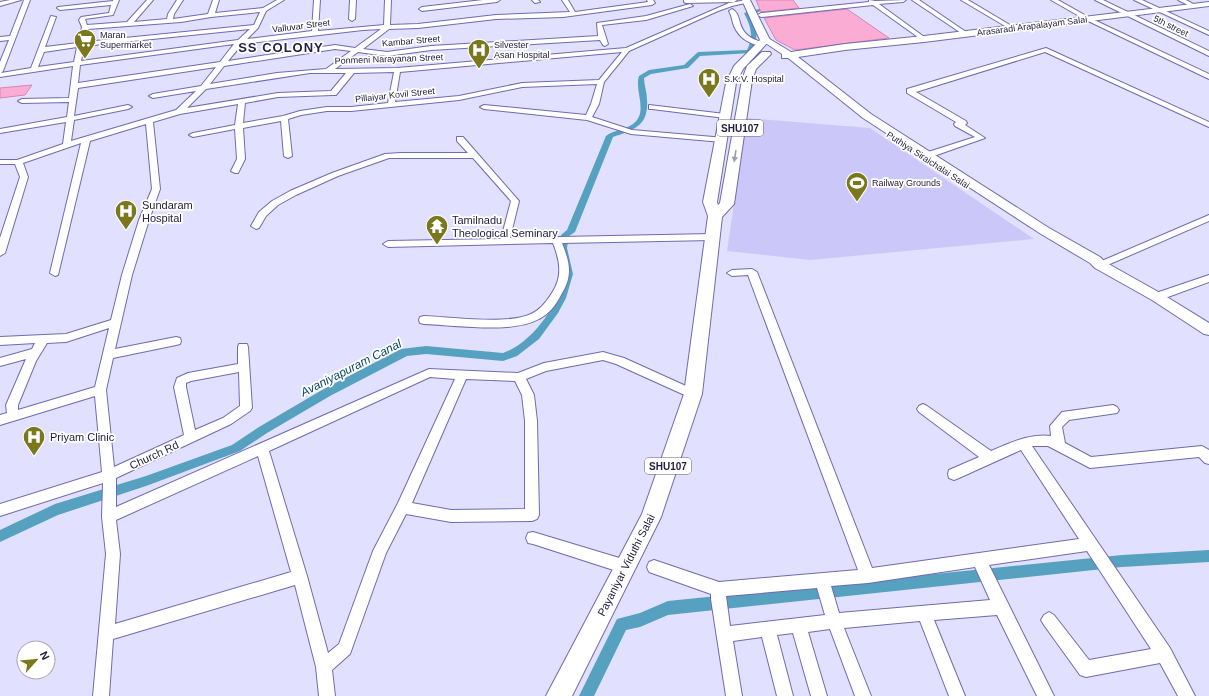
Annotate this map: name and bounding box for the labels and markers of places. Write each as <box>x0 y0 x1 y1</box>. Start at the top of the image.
supermarket icon: Maran Supermarket <box>72 27 98 60</box>
place label: Maran Supermarket <box>100 30 152 50</box>
hospital icon: Silvester Asan Hospital <box>466 37 492 70</box>
place label: Silvester Asan Hospital <box>494 40 550 60</box>
hospital icon: S.K.V. Hospital <box>696 66 722 99</box>
place label: S.K.V. Hospital <box>724 74 784 84</box>
sports icon: Railway Grounds <box>844 170 870 203</box>
place label: Railway Grounds <box>872 178 941 188</box>
hospital icon: Sundaram Hospital <box>113 198 139 231</box>
place label: Sundaram Hospital <box>142 199 193 224</box>
temple icon: Tamilnadu Theological Seminary <box>424 213 450 246</box>
place label: Tamilnadu Theological Seminary <box>452 214 558 239</box>
hospital icon: Priyam Clinic <box>21 424 47 457</box>
place label: Priyam Clinic <box>50 431 115 443</box>

